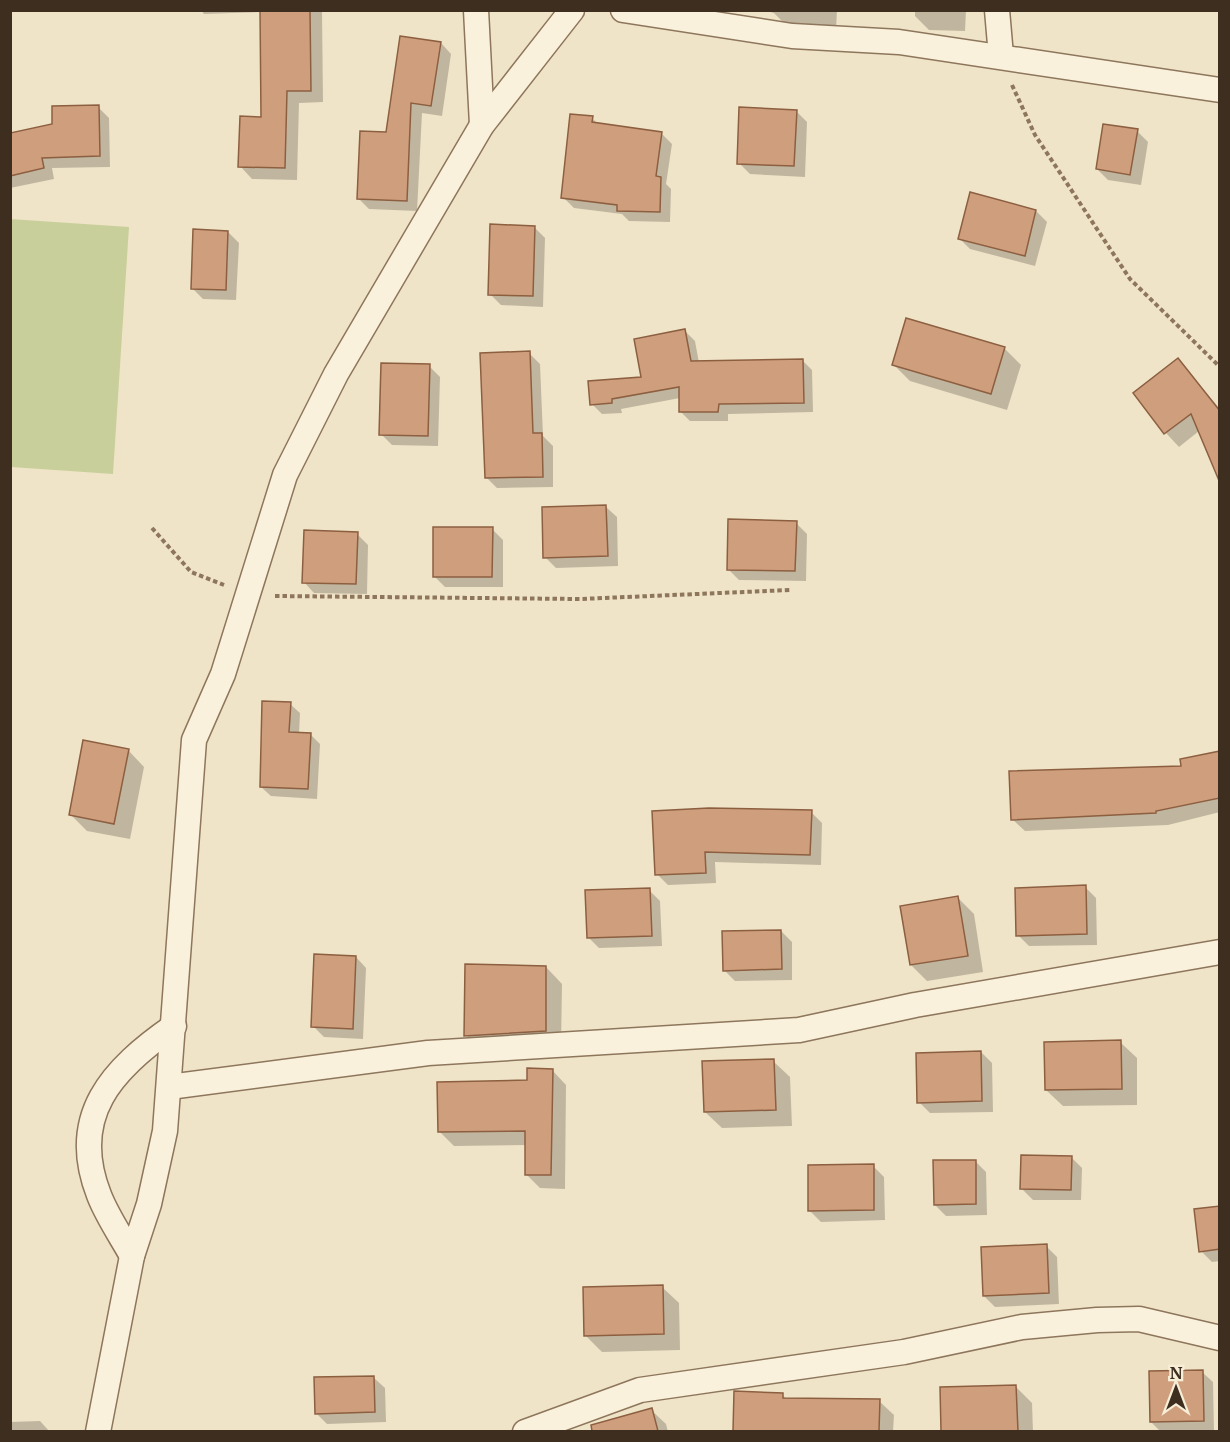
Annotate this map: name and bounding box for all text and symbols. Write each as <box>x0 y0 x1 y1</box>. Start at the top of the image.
north arrow <box>1146 1358 1206 1418</box>
text: N <box>1170 1363 1183 1383</box>

